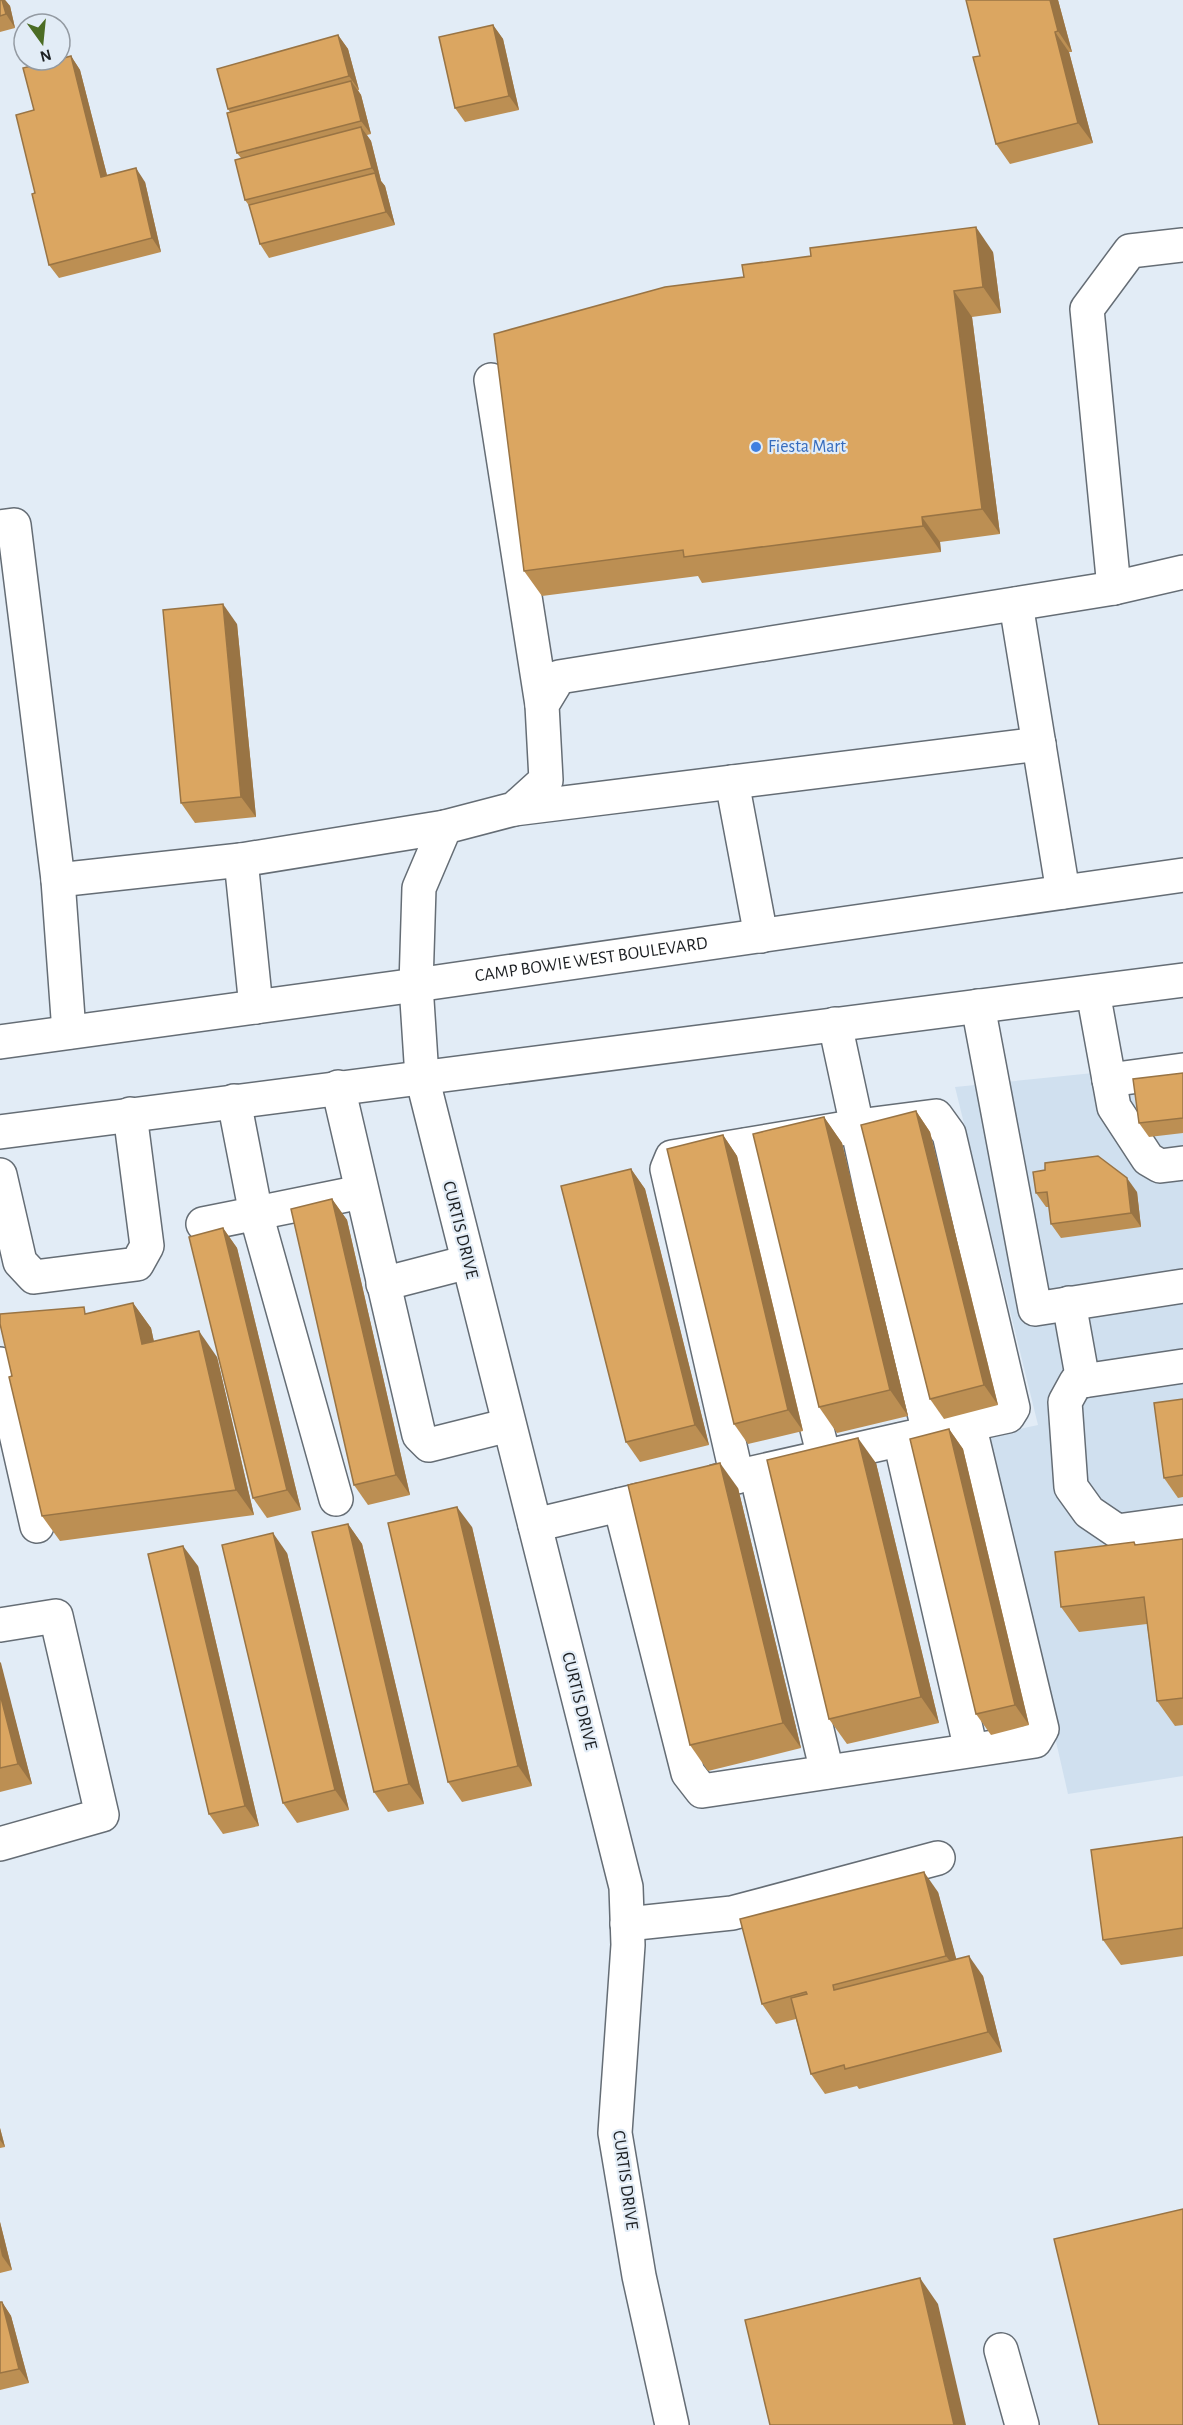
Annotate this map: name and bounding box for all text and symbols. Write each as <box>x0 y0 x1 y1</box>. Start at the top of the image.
north arrow <box>12 12 72 72</box>
text: N <box>38 46 53 65</box>
place label: Fiesta Mart <box>768 438 846 456</box>
marker: Fiesta Mart <box>749 440 763 454</box>
street label: CAMP BOWIE WEST BOULEVARD <box>474 934 709 985</box>
street label: CURTIS DRIVE <box>439 1179 481 1281</box>
street label: CURTIS DRIVE <box>558 1650 600 1752</box>
street label: CURTIS DRIVE <box>609 2129 641 2231</box>

